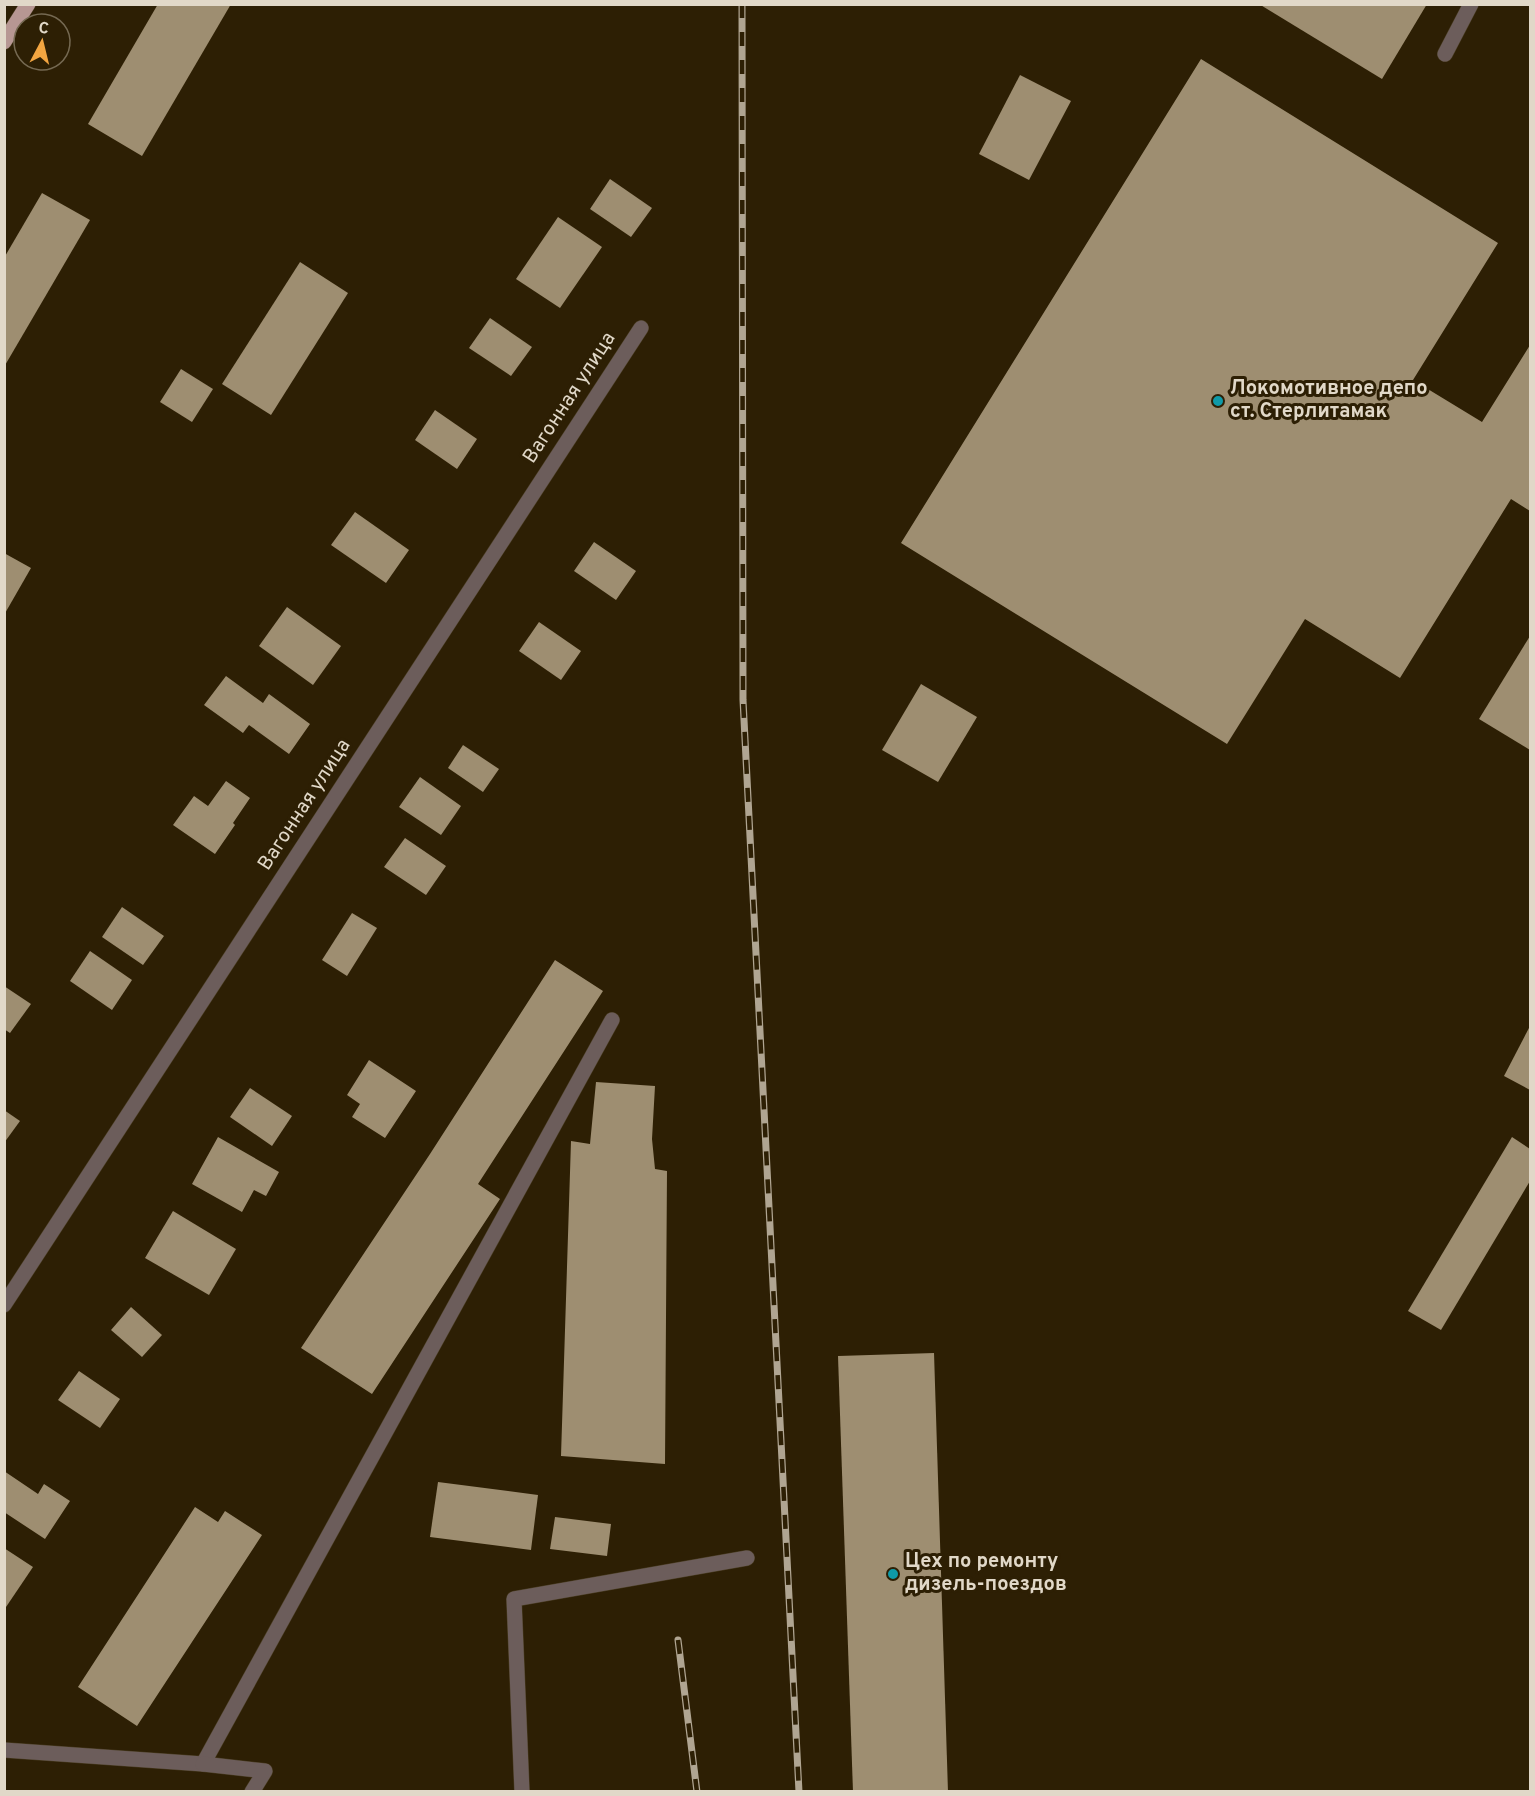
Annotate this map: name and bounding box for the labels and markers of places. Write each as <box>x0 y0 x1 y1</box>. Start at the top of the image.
place label: Локомотивное депо ст. Стерлитамак <box>1230 376 1428 425</box>
marker: Локомотивное депо ст. Стерлитамак <box>1211 394 1225 408</box>
place label: Цех по ремонту дизель-поездов <box>905 1549 1067 1598</box>
marker: Цех по ремонту дизель-поездов <box>886 1567 900 1581</box>

